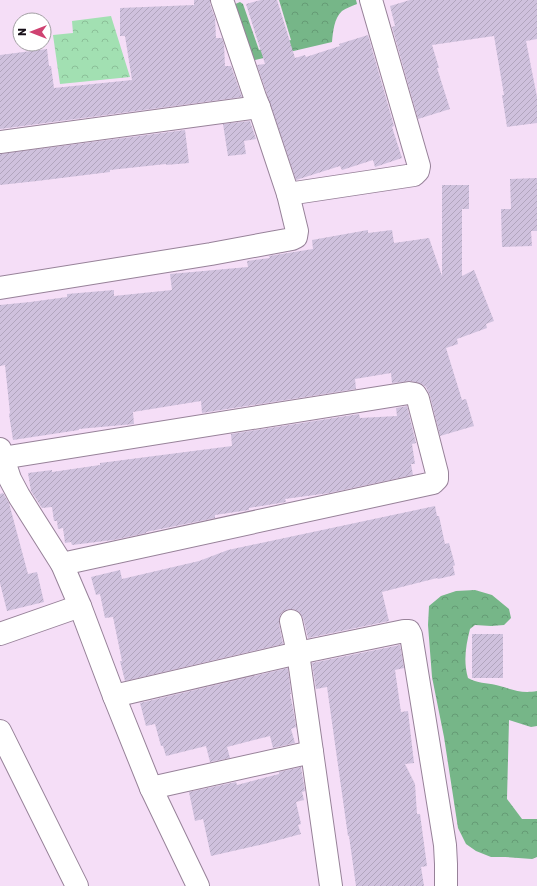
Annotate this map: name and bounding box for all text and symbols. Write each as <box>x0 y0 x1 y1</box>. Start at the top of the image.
north arrow <box>12 12 52 52</box>
text: N <box>16 28 29 36</box>

